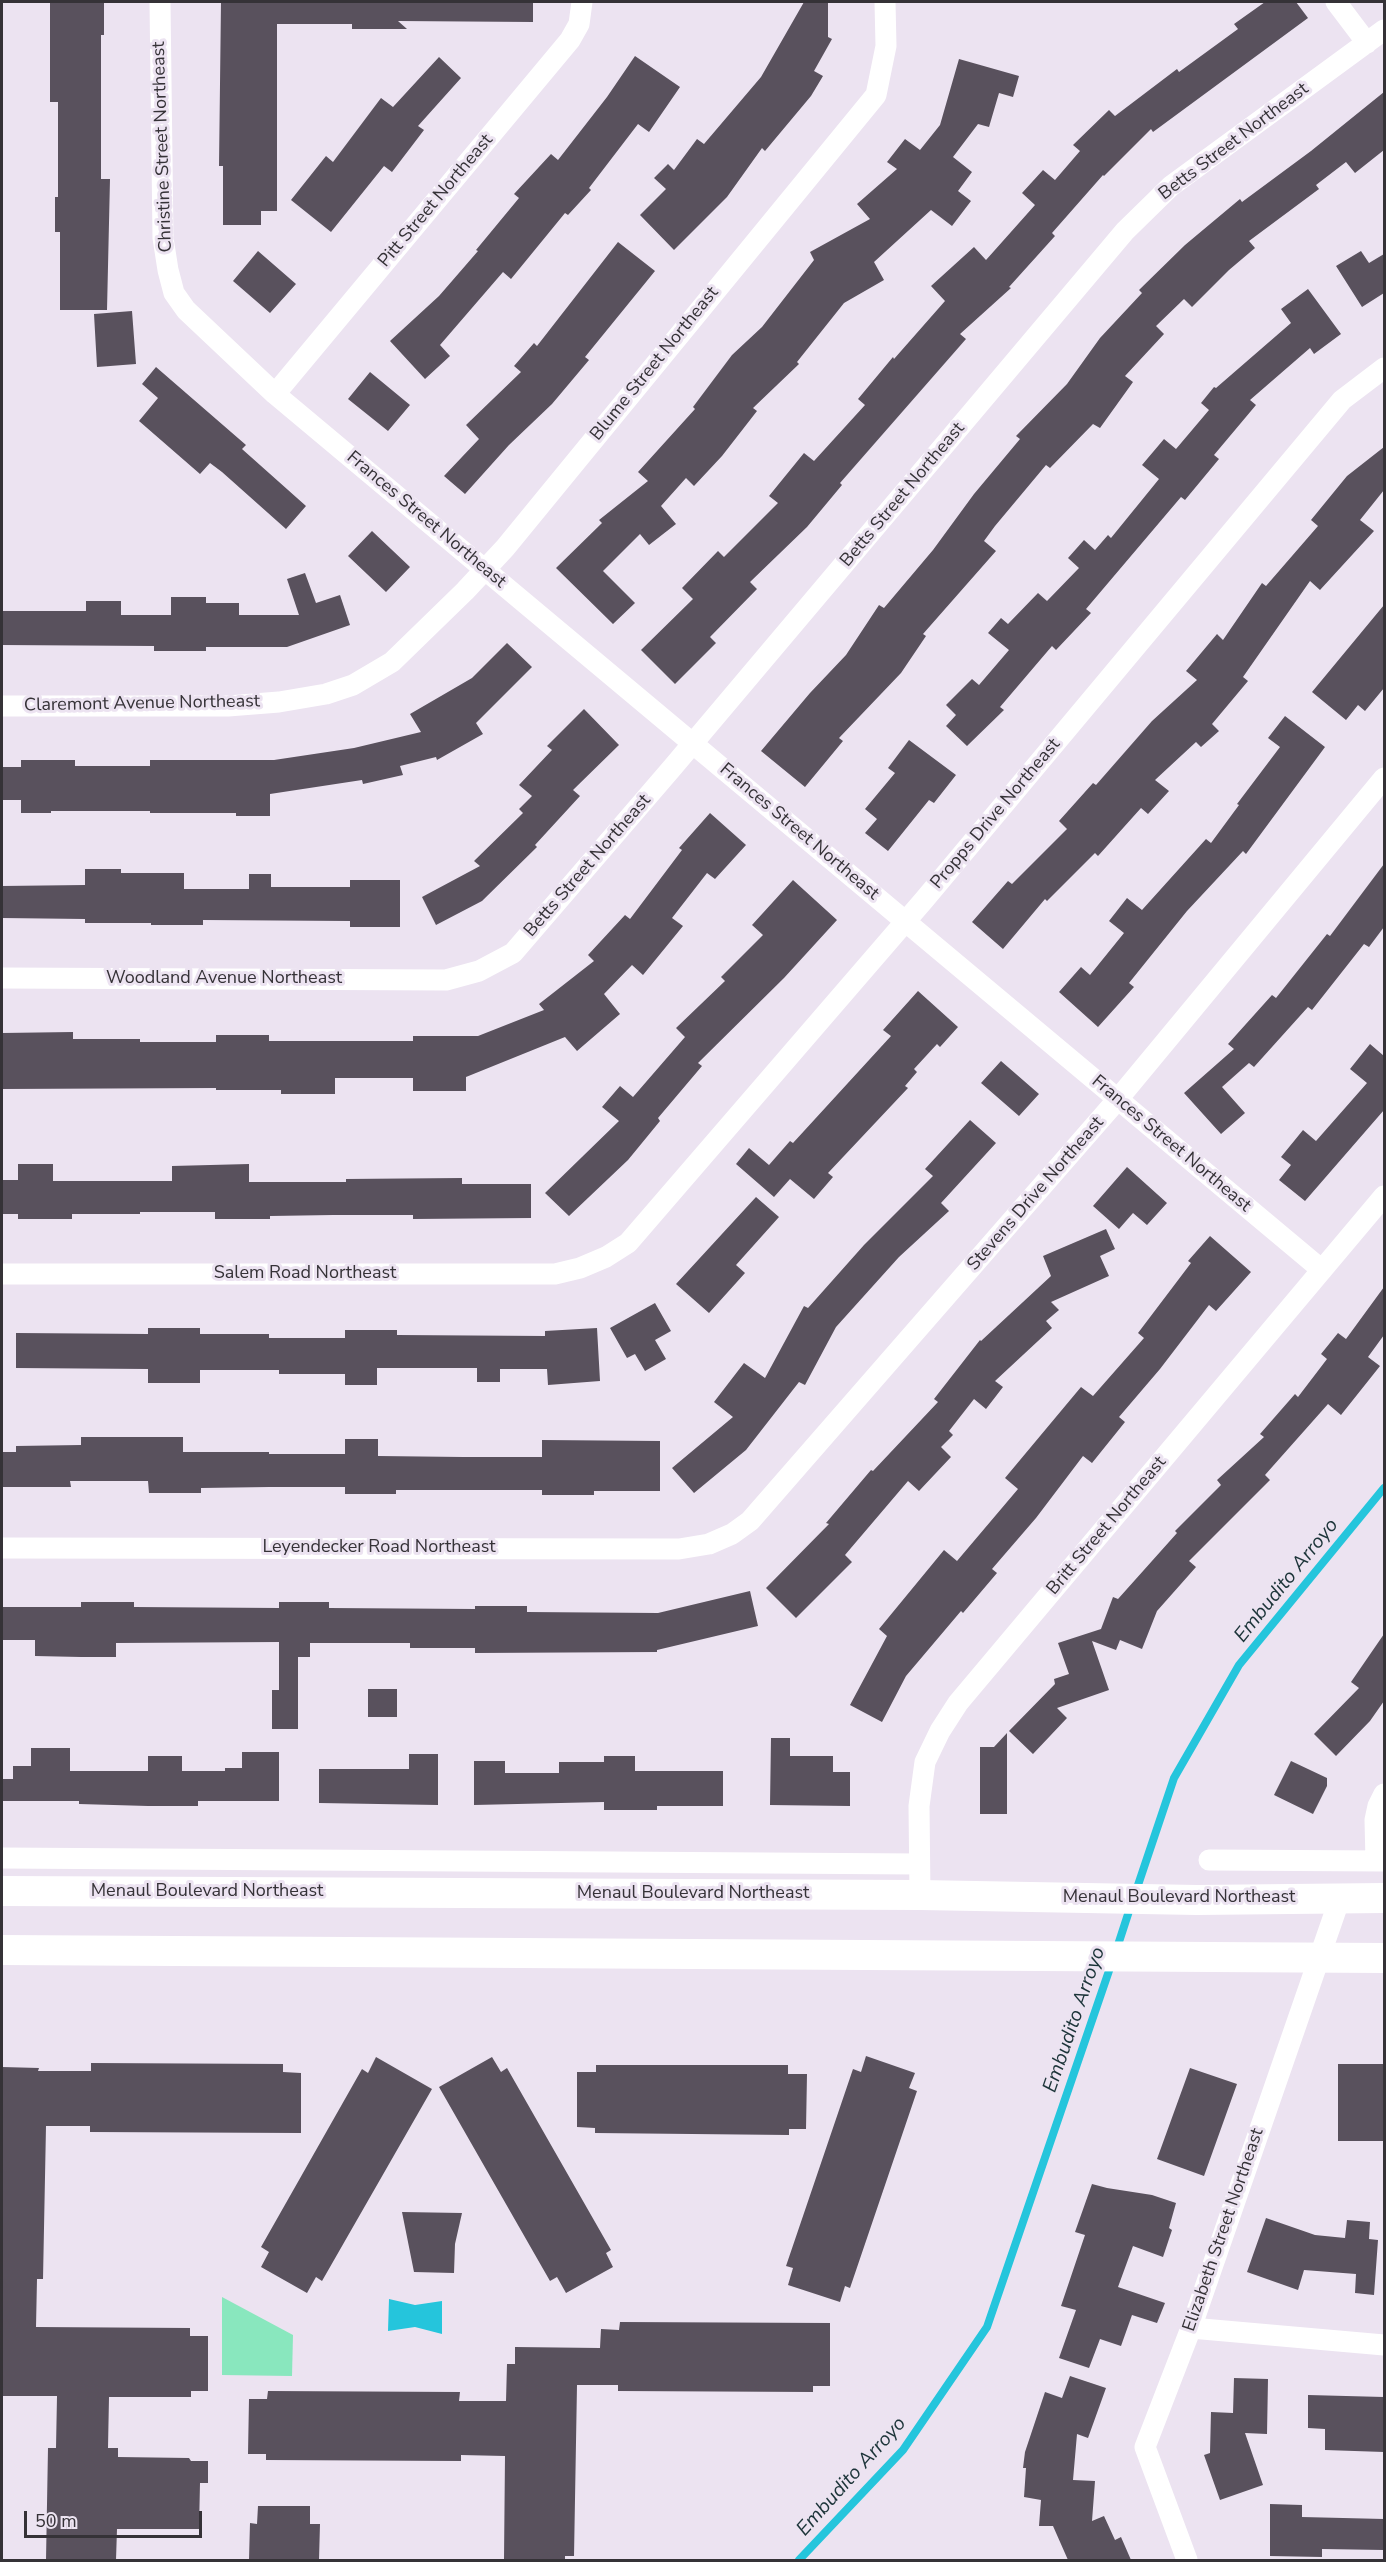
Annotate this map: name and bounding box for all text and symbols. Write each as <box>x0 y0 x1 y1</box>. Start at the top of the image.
street label: Christine Street Northeast <box>149 41 177 253</box>
street label: Betts Street Northeast <box>1155 79 1313 205</box>
street label: Pitt Street Northeast <box>374 130 498 272</box>
street label: Blume Street Northeast <box>586 283 724 445</box>
street label: Betts Street Northeast <box>836 418 970 572</box>
street label: Frances Street Northeast <box>342 447 510 593</box>
street label: Claremont Avenue Northeast <box>24 691 260 717</box>
street label: Propps Drive Northeast <box>927 734 1065 894</box>
street label: Frances Street Northeast <box>715 759 883 905</box>
street label: Betts Street Northeast <box>520 790 656 942</box>
street label: Woodland Avenue Northeast <box>106 968 342 990</box>
street label: Frances Street Northeast <box>1087 1071 1255 1217</box>
street label: Stevens Drive Northeast <box>963 1113 1109 1275</box>
street label: Salem Road Northeast <box>214 1263 396 1285</box>
street label: Britt Street Northeast <box>1043 1452 1171 1600</box>
water label: Embudito Arroyo <box>1230 1514 1344 1648</box>
street label: Leyendecker Road Northeast <box>262 1537 496 1559</box>
street label: Menaul Boulevard Northeast <box>91 1881 323 1903</box>
street label: Menaul Boulevard Northeast <box>577 1883 809 1905</box>
street label: Menaul Boulevard Northeast <box>1063 1887 1295 1909</box>
water label: Embudito Arroyo <box>1039 1944 1111 2096</box>
street label: Elizabeth Street Northeast <box>1179 2126 1269 2334</box>
water label: Embudito Arroyo <box>792 2412 912 2542</box>
scale bar <box>27 2499 206 2537</box>
text: 50 m <box>35 2509 77 2533</box>

